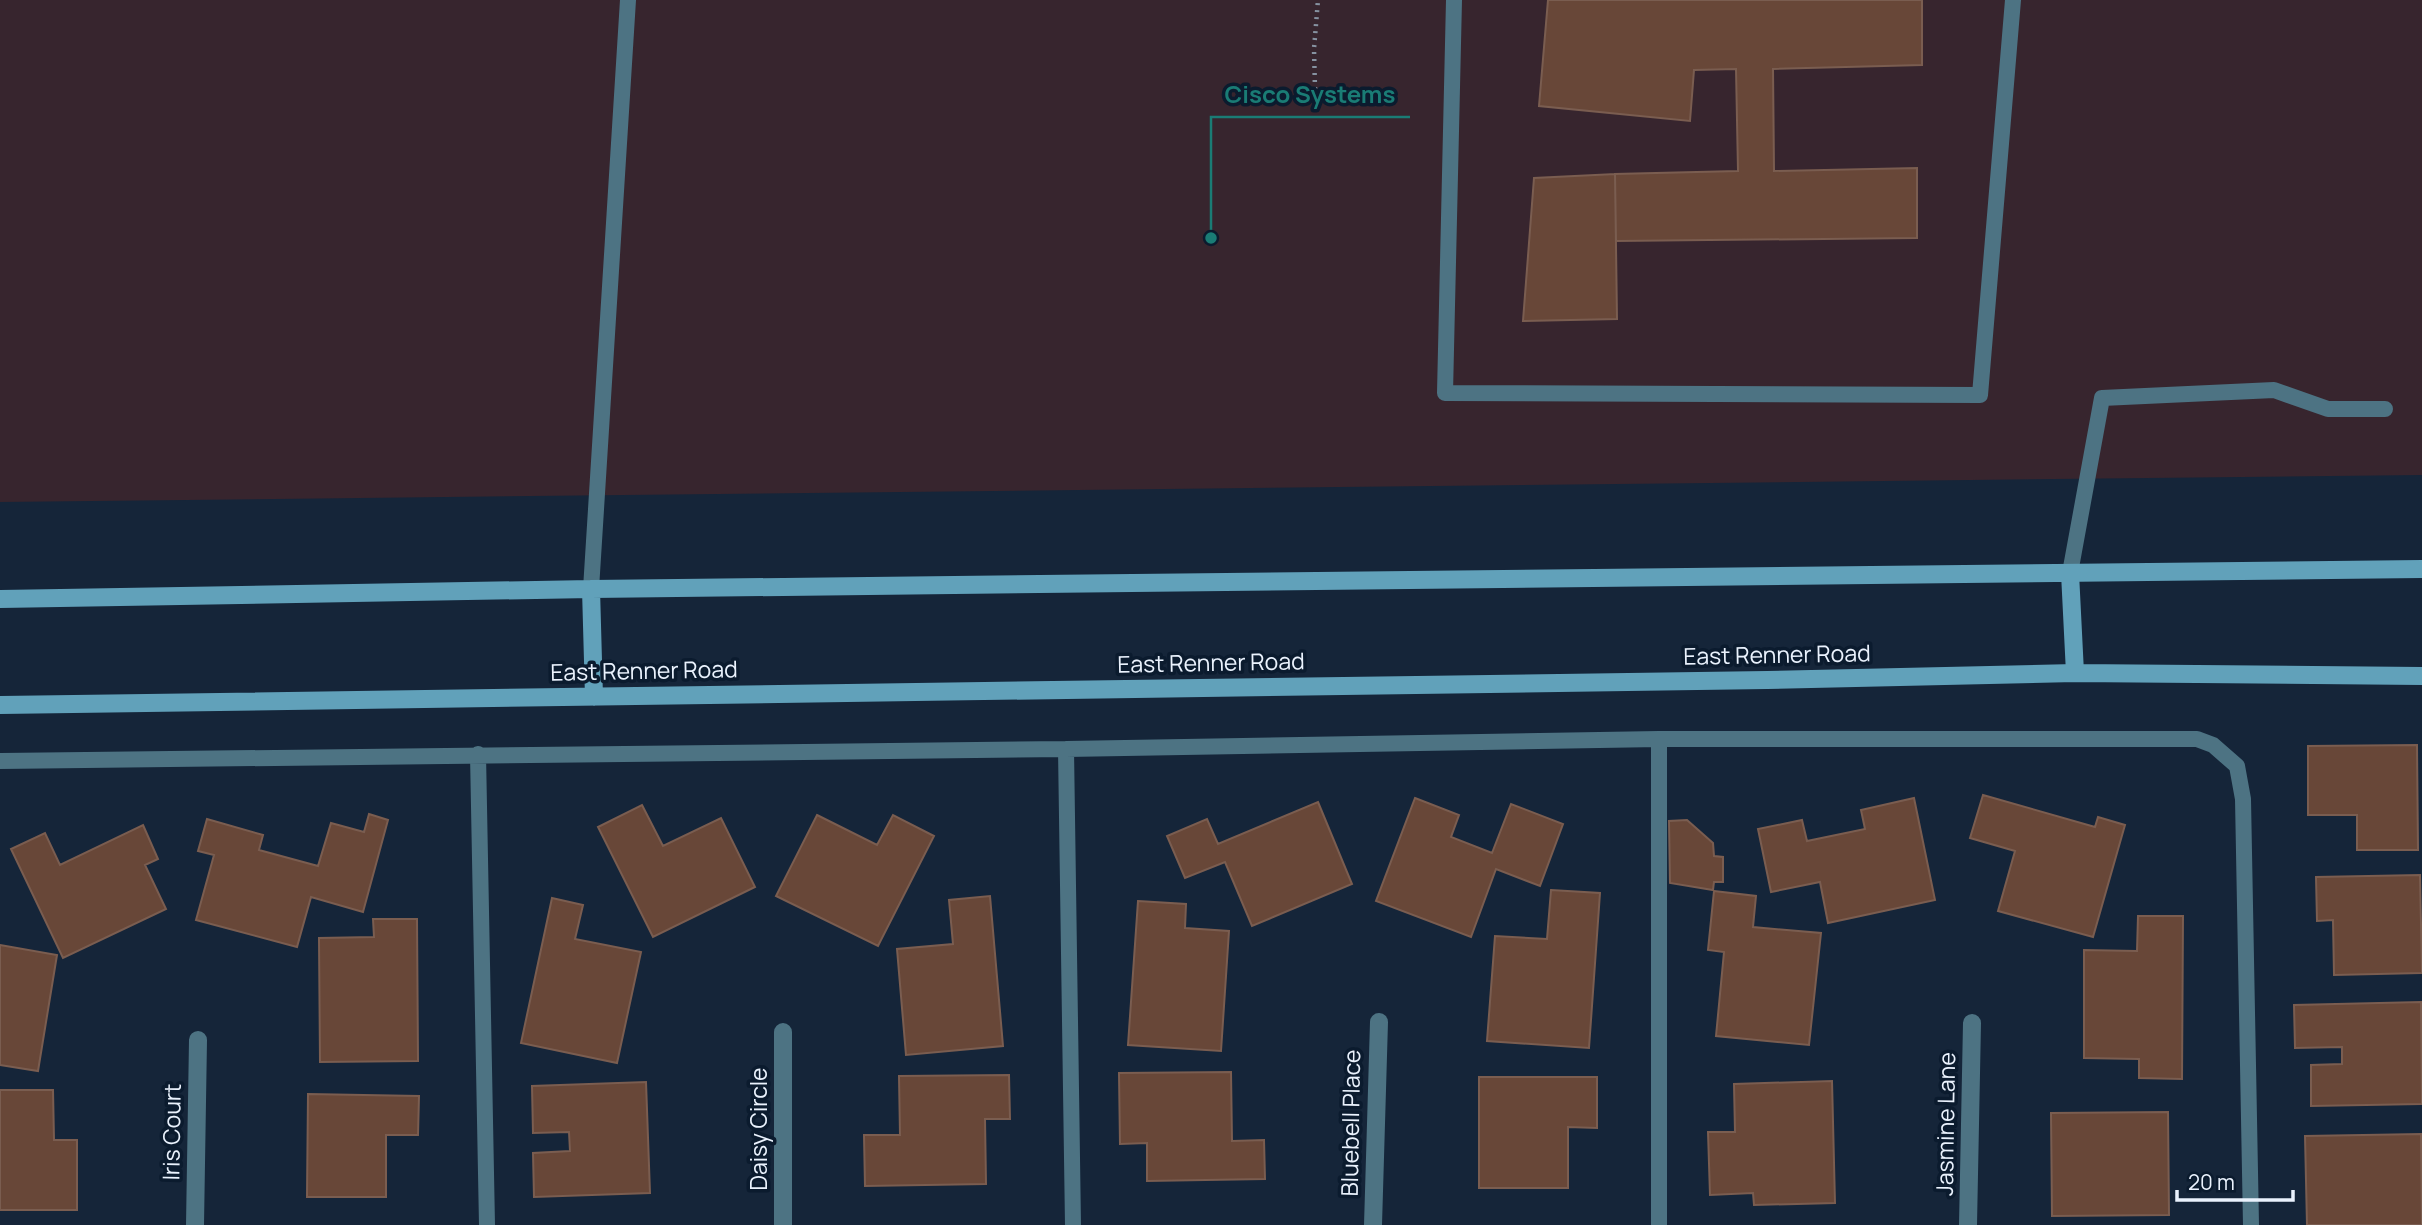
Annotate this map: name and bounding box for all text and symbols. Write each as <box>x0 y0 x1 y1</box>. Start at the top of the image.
callout: Cisco Systems <box>1211 72 1410 117</box>
text: Cisco Systems <box>1225 77 1395 110</box>
street label: East Renner Road <box>1683 636 1871 672</box>
street label: East Renner Road <box>1117 644 1305 680</box>
street label: East Renner Road <box>550 652 738 688</box>
street label: Bluebell Place <box>1333 1049 1367 1197</box>
street label: Jasmine Lane <box>1928 1052 1962 1196</box>
street label: Daisy Circle <box>742 1067 774 1191</box>
street label: Iris Court <box>154 1083 188 1181</box>
scale bar <box>2177 1158 2292 1202</box>
text: 20 m <box>2188 1168 2235 1196</box>

